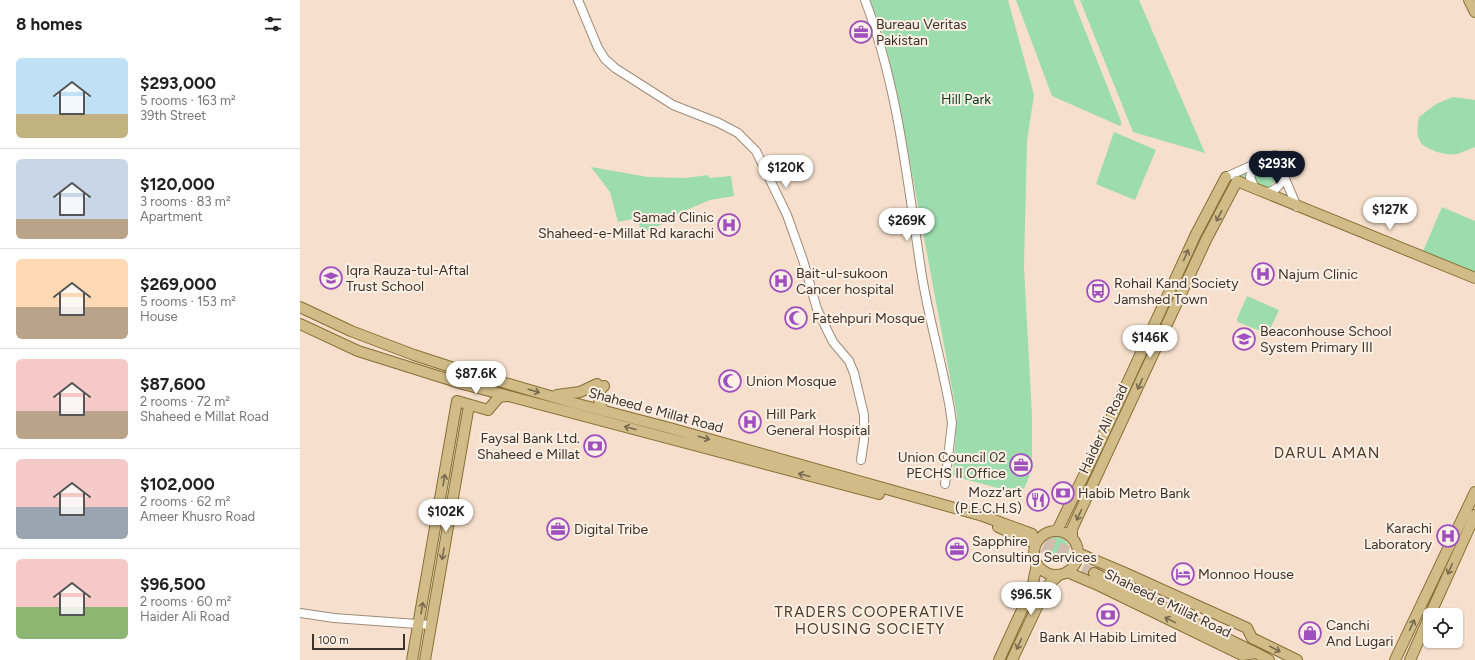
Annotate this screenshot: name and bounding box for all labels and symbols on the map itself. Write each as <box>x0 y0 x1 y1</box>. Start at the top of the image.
place label: Bureau Veritas Pakistan <box>876 16 967 49</box>
office icon: Bureau Veritas Pakistan <box>848 19 874 45</box>
park label: Hill Park <box>941 91 991 108</box>
pin: $293K <box>1249 151 1305 185</box>
pin: $120K <box>758 155 814 189</box>
pin: $127K <box>1362 197 1418 231</box>
pin: $269K <box>879 208 935 242</box>
place label: Samad Clinic Shaheed-e-Millat Rd karachi <box>538 209 714 242</box>
one-way arrow <box>1215 210 1222 222</box>
hospital icon: Samad Clinic Shaheed-e-Millat Rd karachi <box>716 212 742 238</box>
one-way arrow <box>1183 249 1190 261</box>
hospital icon: Najum Clinic <box>1250 261 1276 287</box>
place label: Iqra Rauza-tul-Aftal Trust School <box>346 262 469 295</box>
school or university icon: Iqra Rauza-tul-Aftal Trust School <box>318 265 344 291</box>
place label: Bait-ul-sukoon Cancer hospital <box>796 265 894 298</box>
place label: Najum Clinic <box>1278 266 1358 283</box>
hospital icon: Bait-ul-sukoon Cancer hospital <box>768 268 794 294</box>
place label: Rohail Kand Society Jamshed Town <box>1114 275 1239 308</box>
bus stop icon: Rohail Kand Society Jamshed Town <box>1085 278 1111 304</box>
mosque icon: Fatehpuri Mosque <box>783 305 809 331</box>
place label: Fatehpuri Mosque <box>812 310 925 327</box>
place label: Beaconhouse School System Primary III <box>1260 323 1392 356</box>
pin: $146K <box>1122 325 1178 359</box>
school or university icon: Beaconhouse School System Primary III <box>1231 326 1257 352</box>
pin: $87.6K <box>443 361 509 395</box>
mosque icon: Union Mosque <box>717 368 743 394</box>
place label: Union Mosque <box>746 373 837 390</box>
one-way arrow <box>1135 378 1143 390</box>
street label: Haider Ali Road <box>1075 382 1132 477</box>
street label: Shaheed e Millat Road <box>587 384 725 437</box>
one-way arrow <box>527 388 540 395</box>
place label: Hill Park General Hospital <box>766 406 870 439</box>
hospital icon: Hill Park General Hospital <box>737 409 763 435</box>
one-way arrow <box>624 424 637 432</box>
place label: Faysal Bank Ltd. Shaheed e Millat <box>477 430 580 463</box>
bank icon: Faysal Bank Ltd. Shaheed e Millat <box>582 433 608 459</box>
one-way arrow <box>697 434 710 442</box>
district label: DARUL AMAN <box>1274 444 1380 462</box>
place label: Union Council 02 PECHS II Office <box>898 449 1006 482</box>
office icon: Union Council 02 PECHS II Office <box>1008 452 1034 478</box>
one-way arrow <box>798 470 811 478</box>
one-way arrow <box>440 474 448 487</box>
bank icon: Habib Metro Bank <box>1050 480 1076 506</box>
place label: Mozz'art (P.E.C.H.S) <box>955 484 1022 517</box>
place label: Habib Metro Bank <box>1078 485 1190 502</box>
restaurant icon: Mozz'art (P.E.C.H.S) <box>1025 487 1051 513</box>
pin: $102K <box>418 499 474 533</box>
one-way arrow <box>1075 508 1082 520</box>
office icon: Digital Tribe <box>545 516 571 542</box>
place label: Karachi Laboratory <box>1364 520 1433 553</box>
place label: Digital Tribe <box>574 521 649 538</box>
hospital icon: Karachi Laboratory <box>1435 523 1461 549</box>
place label: Sapphire Consulting Services <box>972 533 1097 566</box>
office icon: Sapphire Consulting Services <box>944 536 970 562</box>
one-way arrow <box>439 547 447 560</box>
hotel icon: Monnoo House <box>1170 561 1196 587</box>
one-way arrow <box>1446 563 1453 575</box>
street label: Shaheed e Millat Road <box>1102 565 1234 642</box>
place label: Monnoo House <box>1198 566 1294 583</box>
pin: $96.5K <box>998 582 1064 616</box>
one-way arrow <box>418 602 426 615</box>
bank icon: Bank Al Habib Limited <box>1095 602 1121 628</box>
district label: TRADERS COOPERATIVE HOUSING SOCIETY <box>774 603 966 638</box>
one-way arrow <box>1164 615 1176 623</box>
place label: Canchi And Lugari <box>1326 617 1393 650</box>
one-way arrow <box>1409 619 1416 631</box>
shop icon: Canchi And Lugari <box>1297 620 1323 646</box>
place label: Bank Al Habib Limited <box>1039 629 1177 646</box>
scale bar <box>312 632 405 651</box>
one-way arrow <box>1015 638 1022 650</box>
one-way arrow <box>1269 646 1281 653</box>

